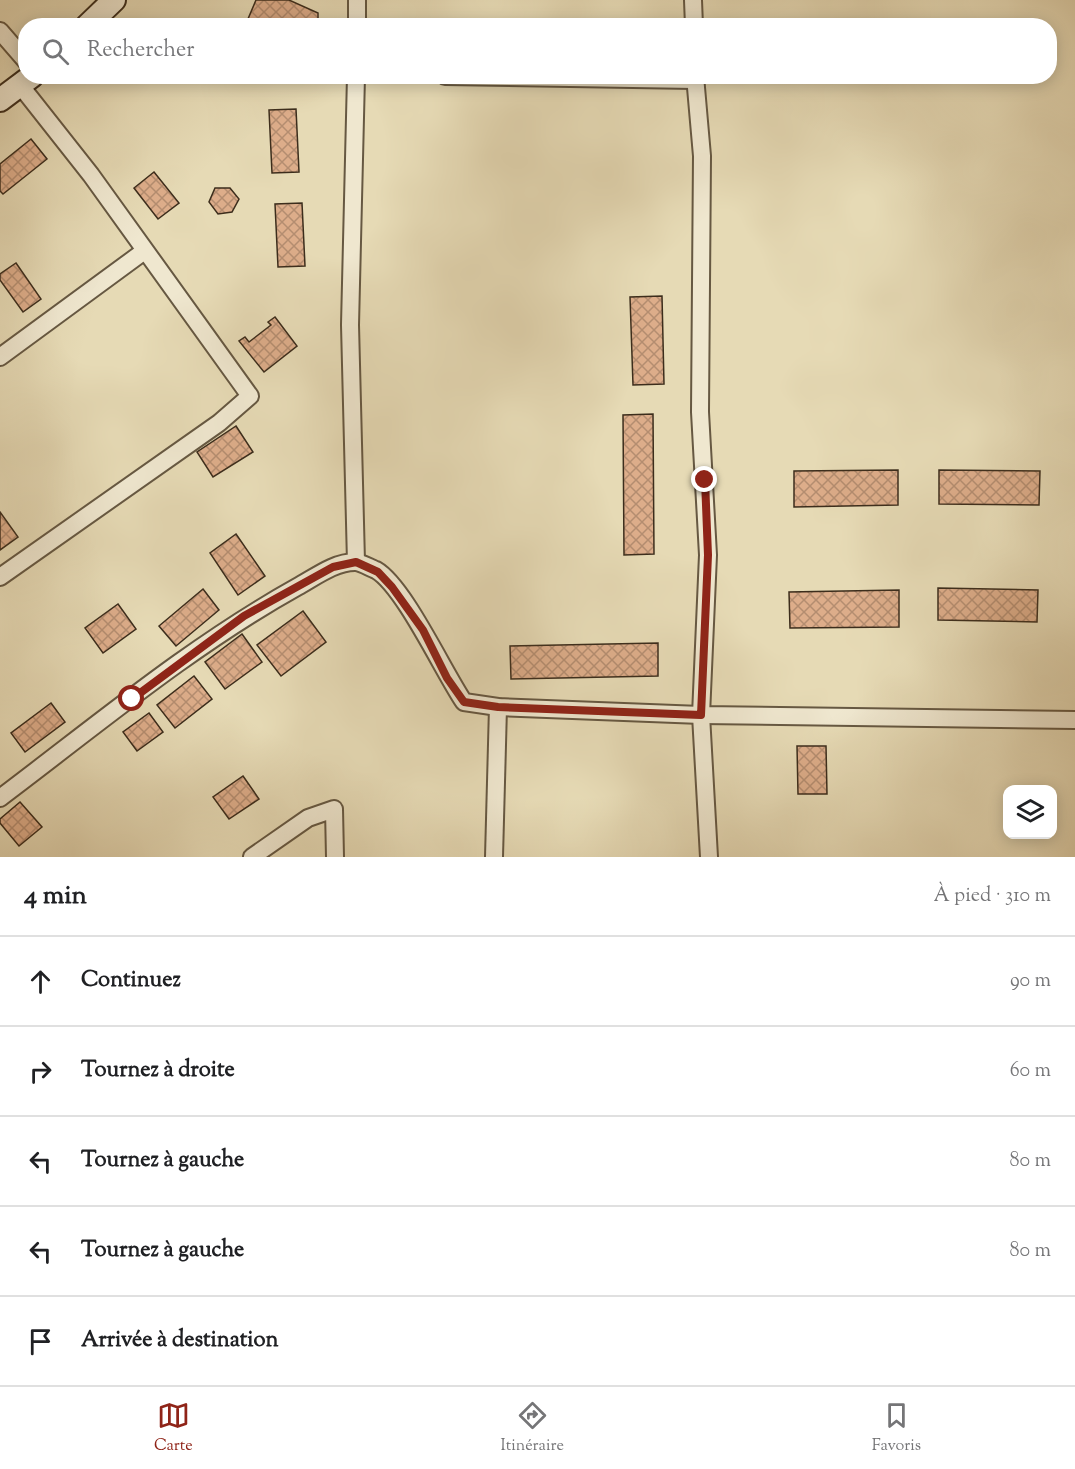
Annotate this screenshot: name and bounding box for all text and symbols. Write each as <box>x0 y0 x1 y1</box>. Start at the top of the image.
search box <box>18 18 1057 84</box>
icon: search <box>39 35 72 68</box>
text: Rechercher <box>87 35 194 67</box>
route end <box>691 466 717 492</box>
route start <box>118 685 144 711</box>
map controls <box>1003 785 1057 839</box>
button: layers <box>1003 785 1057 839</box>
text: 4 min <box>24 878 87 915</box>
text: À pied · 310 m <box>934 882 1051 911</box>
icon: ahead <box>24 965 57 998</box>
text: Continuez <box>81 965 181 997</box>
text: 90 m <box>1010 967 1051 996</box>
icon: right <box>24 1055 57 1088</box>
text: Tournez à droite <box>81 1055 235 1087</box>
text: 60 m <box>1010 1057 1051 1086</box>
icon: left <box>24 1145 57 1178</box>
text: Tournez à gauche <box>81 1145 244 1177</box>
text: 80 m <box>1010 1147 1051 1176</box>
icon: left <box>24 1235 57 1268</box>
text: Tournez à gauche <box>81 1235 244 1267</box>
text: 80 m <box>1010 1237 1051 1266</box>
icon: arrive <box>24 1325 57 1358</box>
text: Arrivée à destination <box>81 1325 278 1357</box>
tab: Carte <box>154 1399 193 1458</box>
tab: Itinéraire <box>501 1399 564 1458</box>
tab: Favoris <box>872 1399 921 1458</box>

